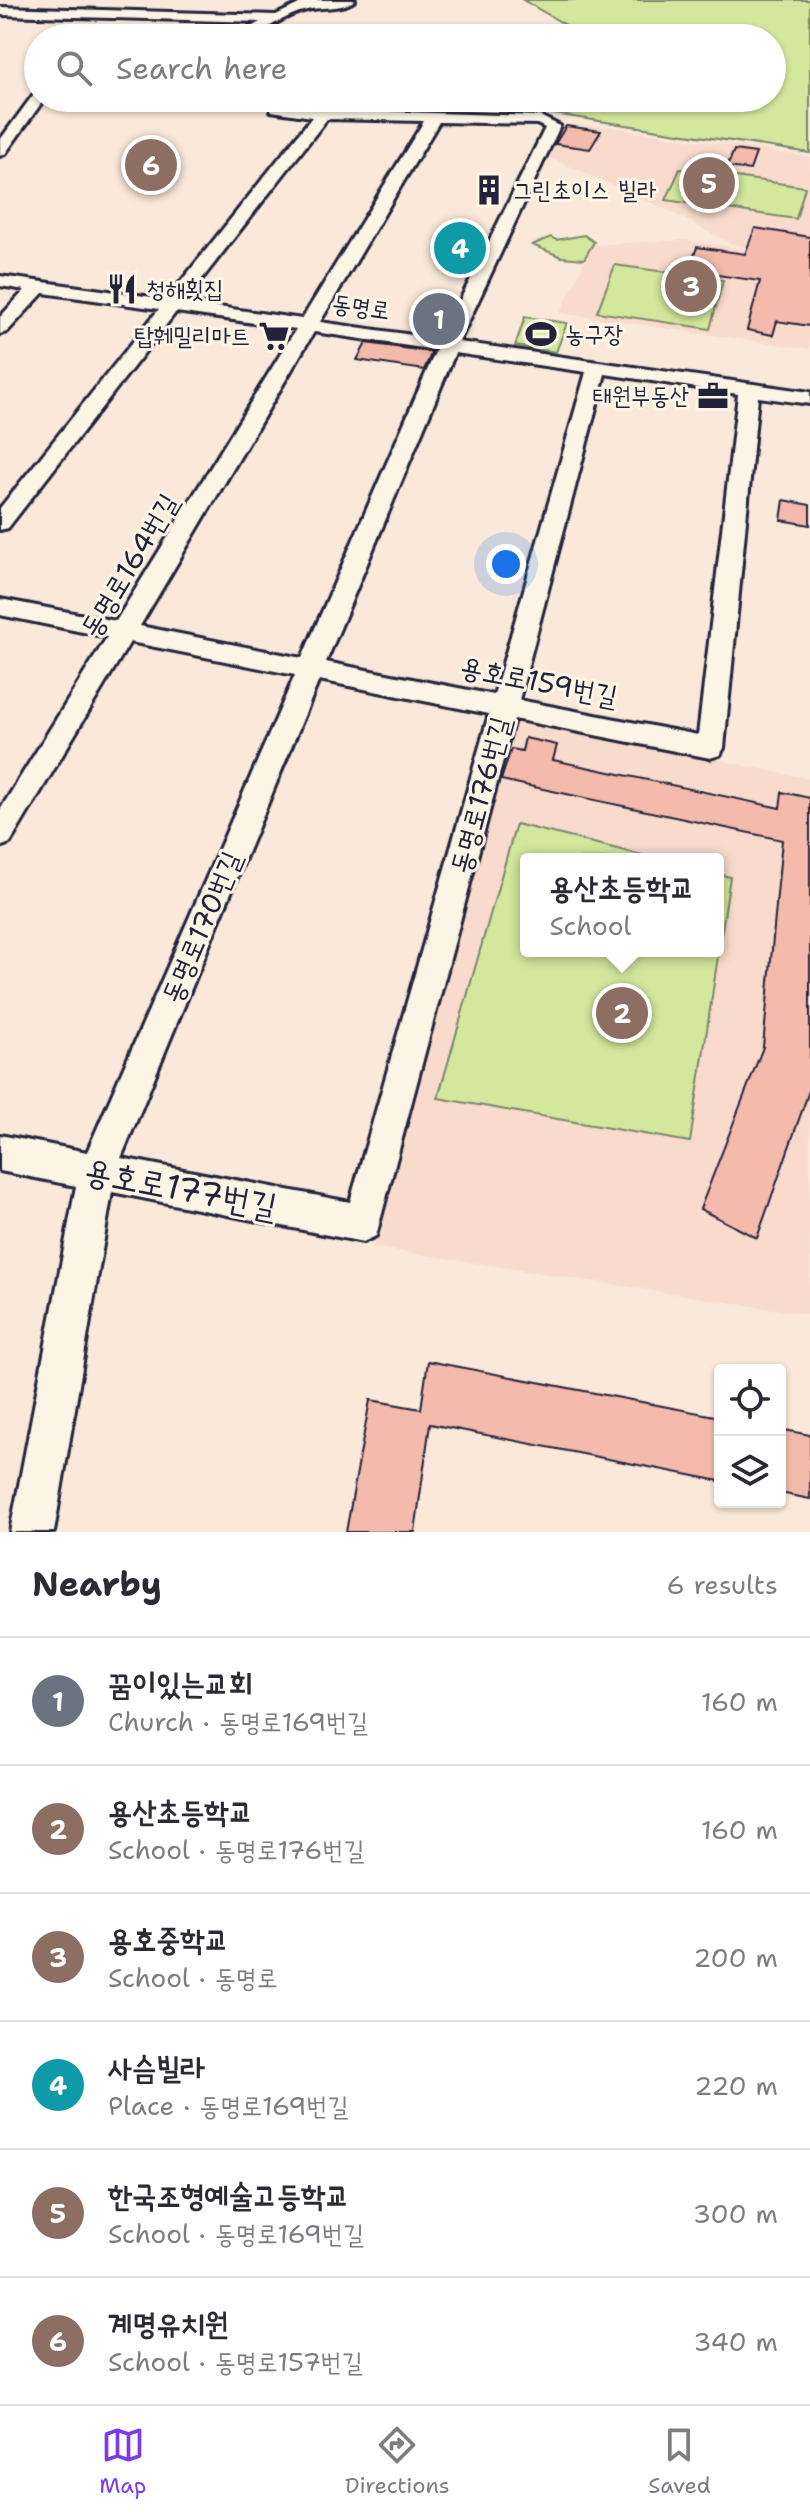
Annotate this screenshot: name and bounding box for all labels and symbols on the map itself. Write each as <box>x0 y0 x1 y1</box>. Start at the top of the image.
pin: 6 <box>125 135 177 195</box>
pin: 5 <box>683 153 735 213</box>
building icon: 그린초이스 빌라 <box>472 173 506 207</box>
place label: 그린초이스 빌라 <box>513 174 656 206</box>
pin: 4 <box>434 218 486 278</box>
pin: 3 <box>665 256 717 316</box>
restaurant icon: 청해횟집 <box>105 272 139 306</box>
place label: 청해횟집 <box>146 273 223 305</box>
street label: 동명로 <box>330 287 392 327</box>
pin: 1 <box>413 289 465 349</box>
sports icon: 농구장 <box>524 317 558 351</box>
place label: 농구장 <box>565 318 623 350</box>
supermarket icon: 탑훼밀리마트 <box>257 319 291 353</box>
place label: 탑훼밀리마트 <box>134 320 250 352</box>
office icon: 태원부동산 <box>696 379 730 413</box>
place label: 태원부동산 <box>592 380 689 412</box>
street label: 동명로164번길 <box>71 486 187 644</box>
your location <box>486 544 526 584</box>
street label: 용호로159번길 <box>457 647 621 715</box>
street label: 동명로176번길 <box>441 712 519 878</box>
street label: 동명로170번길 <box>152 845 250 1009</box>
pin: 2 <box>596 983 648 1043</box>
street label: 용호로177번길 <box>81 1147 281 1229</box>

